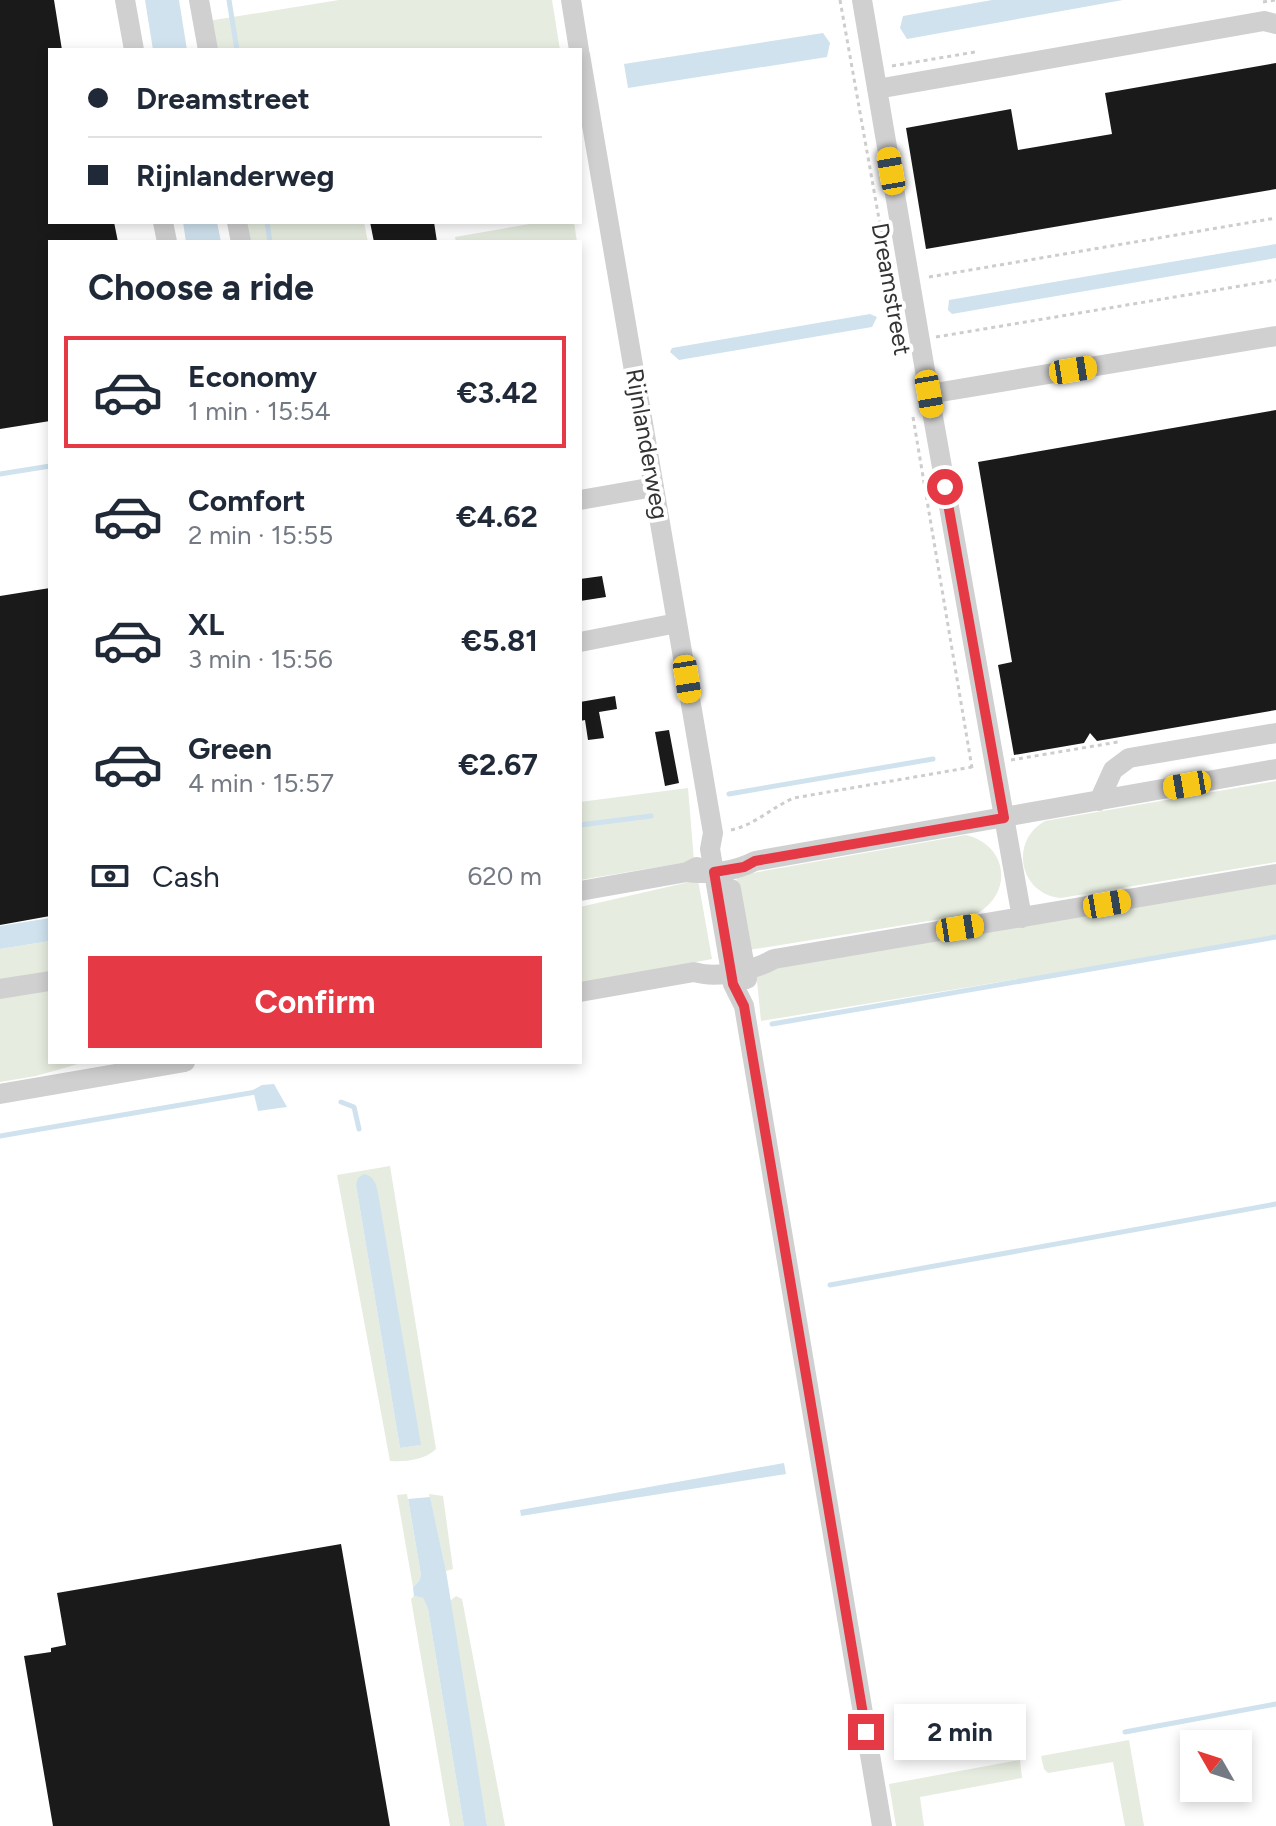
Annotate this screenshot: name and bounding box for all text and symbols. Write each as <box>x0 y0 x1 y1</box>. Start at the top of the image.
text: Dreamstreet <box>136 80 310 117</box>
car <box>875 145 907 197</box>
text: Rijnlanderweg <box>136 157 334 194</box>
street label: Dreamstreet <box>866 220 917 357</box>
text: Choose a ride <box>88 266 314 309</box>
car <box>1047 354 1099 386</box>
icon: car <box>92 356 164 428</box>
text: Economy <box>188 358 317 395</box>
street label: Rijnlanderweg <box>620 366 675 521</box>
car <box>913 368 945 420</box>
text: €3.42 <box>457 374 538 411</box>
text: 1 min · 15:54 <box>188 395 331 427</box>
route start <box>927 469 963 505</box>
icon: car <box>92 480 164 552</box>
text: Comfort <box>188 482 306 519</box>
text: €4.62 <box>456 498 538 535</box>
text: 2 min · 15:55 <box>188 519 333 551</box>
icon: car <box>92 604 164 676</box>
text: XL <box>188 606 224 643</box>
text: €5.81 <box>461 622 538 659</box>
text: 3 min · 15:56 <box>188 643 333 675</box>
car <box>671 653 703 705</box>
icon: car <box>92 728 164 800</box>
text: Green <box>188 730 272 767</box>
text: €2.67 <box>458 746 538 783</box>
text: 4 min · 15:57 <box>188 767 334 799</box>
car <box>1161 769 1213 801</box>
icon: cash <box>88 854 132 898</box>
text: Cash <box>152 858 220 895</box>
text: 620 m <box>468 860 542 892</box>
car <box>1081 888 1133 920</box>
car <box>934 912 986 944</box>
button: Confirm <box>88 956 542 1048</box>
callout: 2 min <box>894 1704 1026 1760</box>
route end <box>848 1714 884 1750</box>
text: 2 min <box>927 1716 993 1748</box>
north arrow <box>1180 1730 1252 1802</box>
map controls <box>1180 1730 1252 1802</box>

